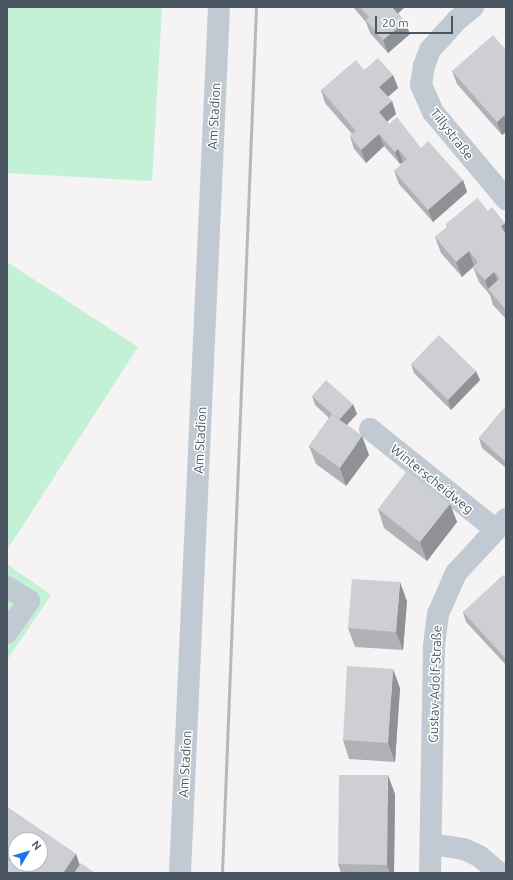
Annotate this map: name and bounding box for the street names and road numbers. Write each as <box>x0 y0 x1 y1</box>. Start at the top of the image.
street label: Am Stadion <box>204 82 224 150</box>
street label: Tillystraße <box>427 105 477 163</box>
street label: Am Stadion <box>190 406 210 474</box>
street label: Winterscheidweg <box>388 441 476 517</box>
street label: Gustav-Adolf-Straße <box>425 625 445 743</box>
street label: Am Stadion <box>175 730 195 798</box>

